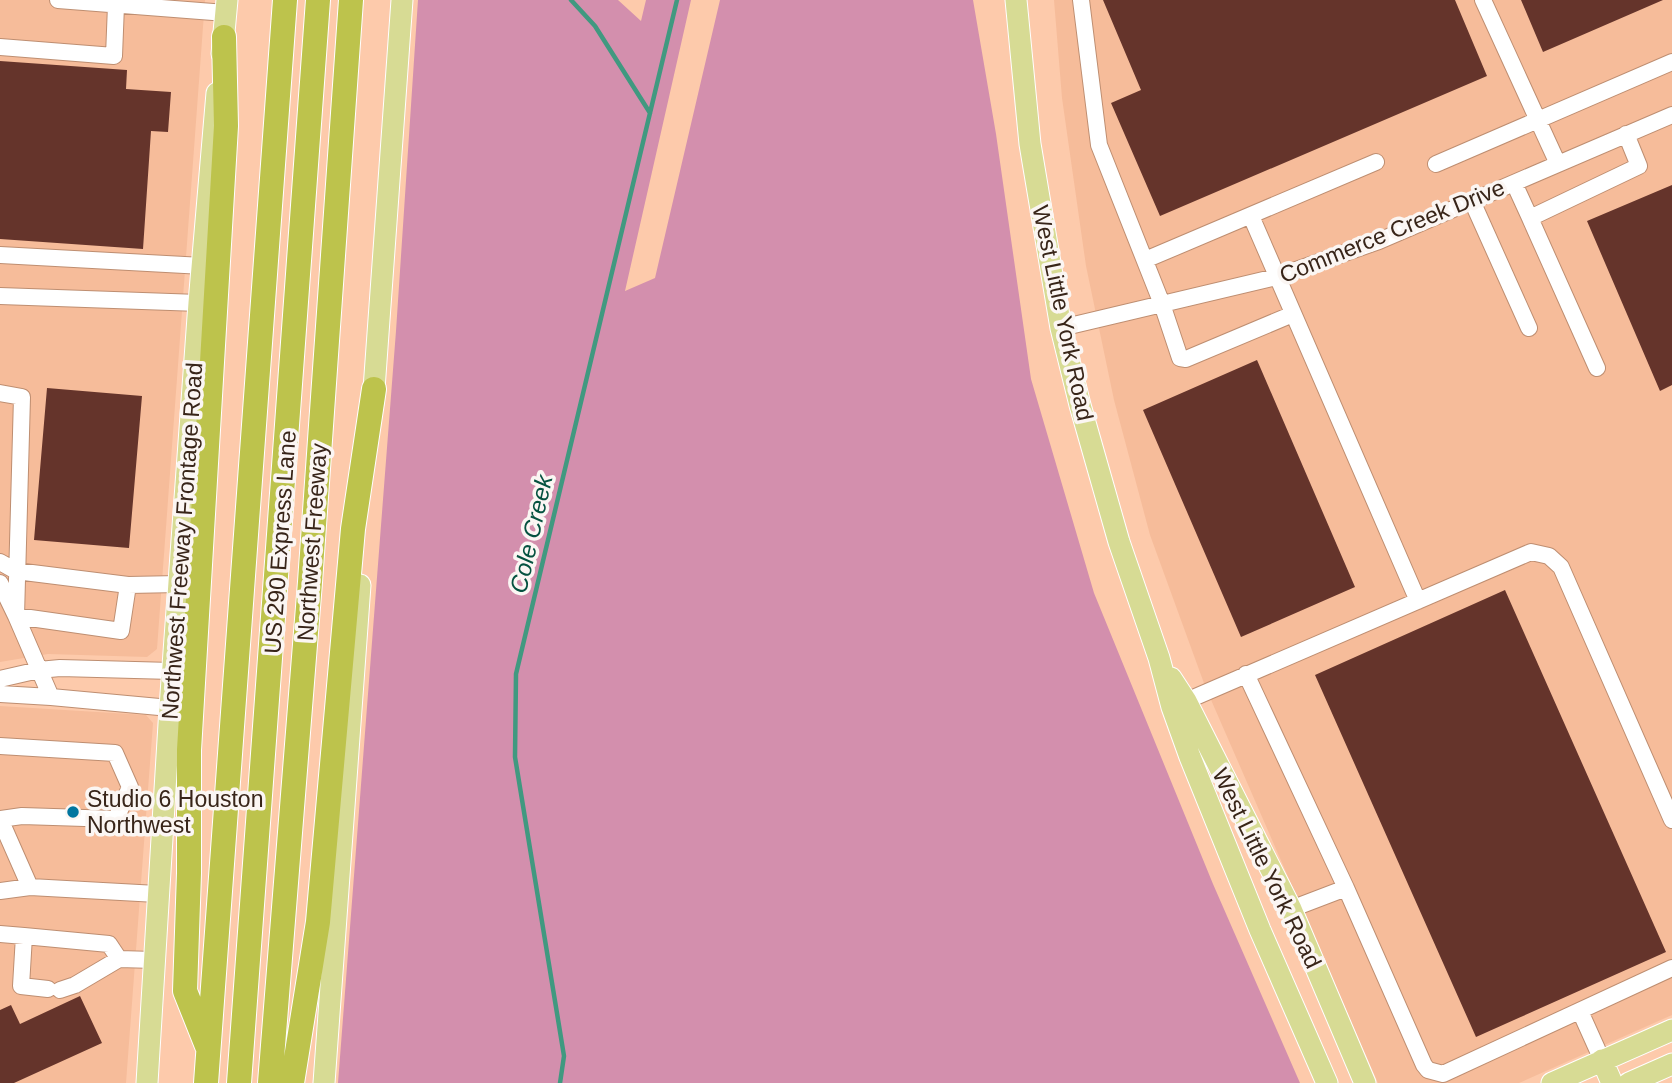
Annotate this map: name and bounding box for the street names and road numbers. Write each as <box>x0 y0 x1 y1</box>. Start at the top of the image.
street label: Commerce Creek Drive <box>1276 174 1508 288</box>
street label: West Little York Road <box>1027 203 1099 423</box>
street label: Northwest Freeway Frontage Road <box>157 362 207 720</box>
street label: US 290 Express Lane <box>259 429 301 655</box>
street label: Northwest Freeway <box>292 442 332 642</box>
street label: West Little York Road <box>1207 764 1327 972</box>

